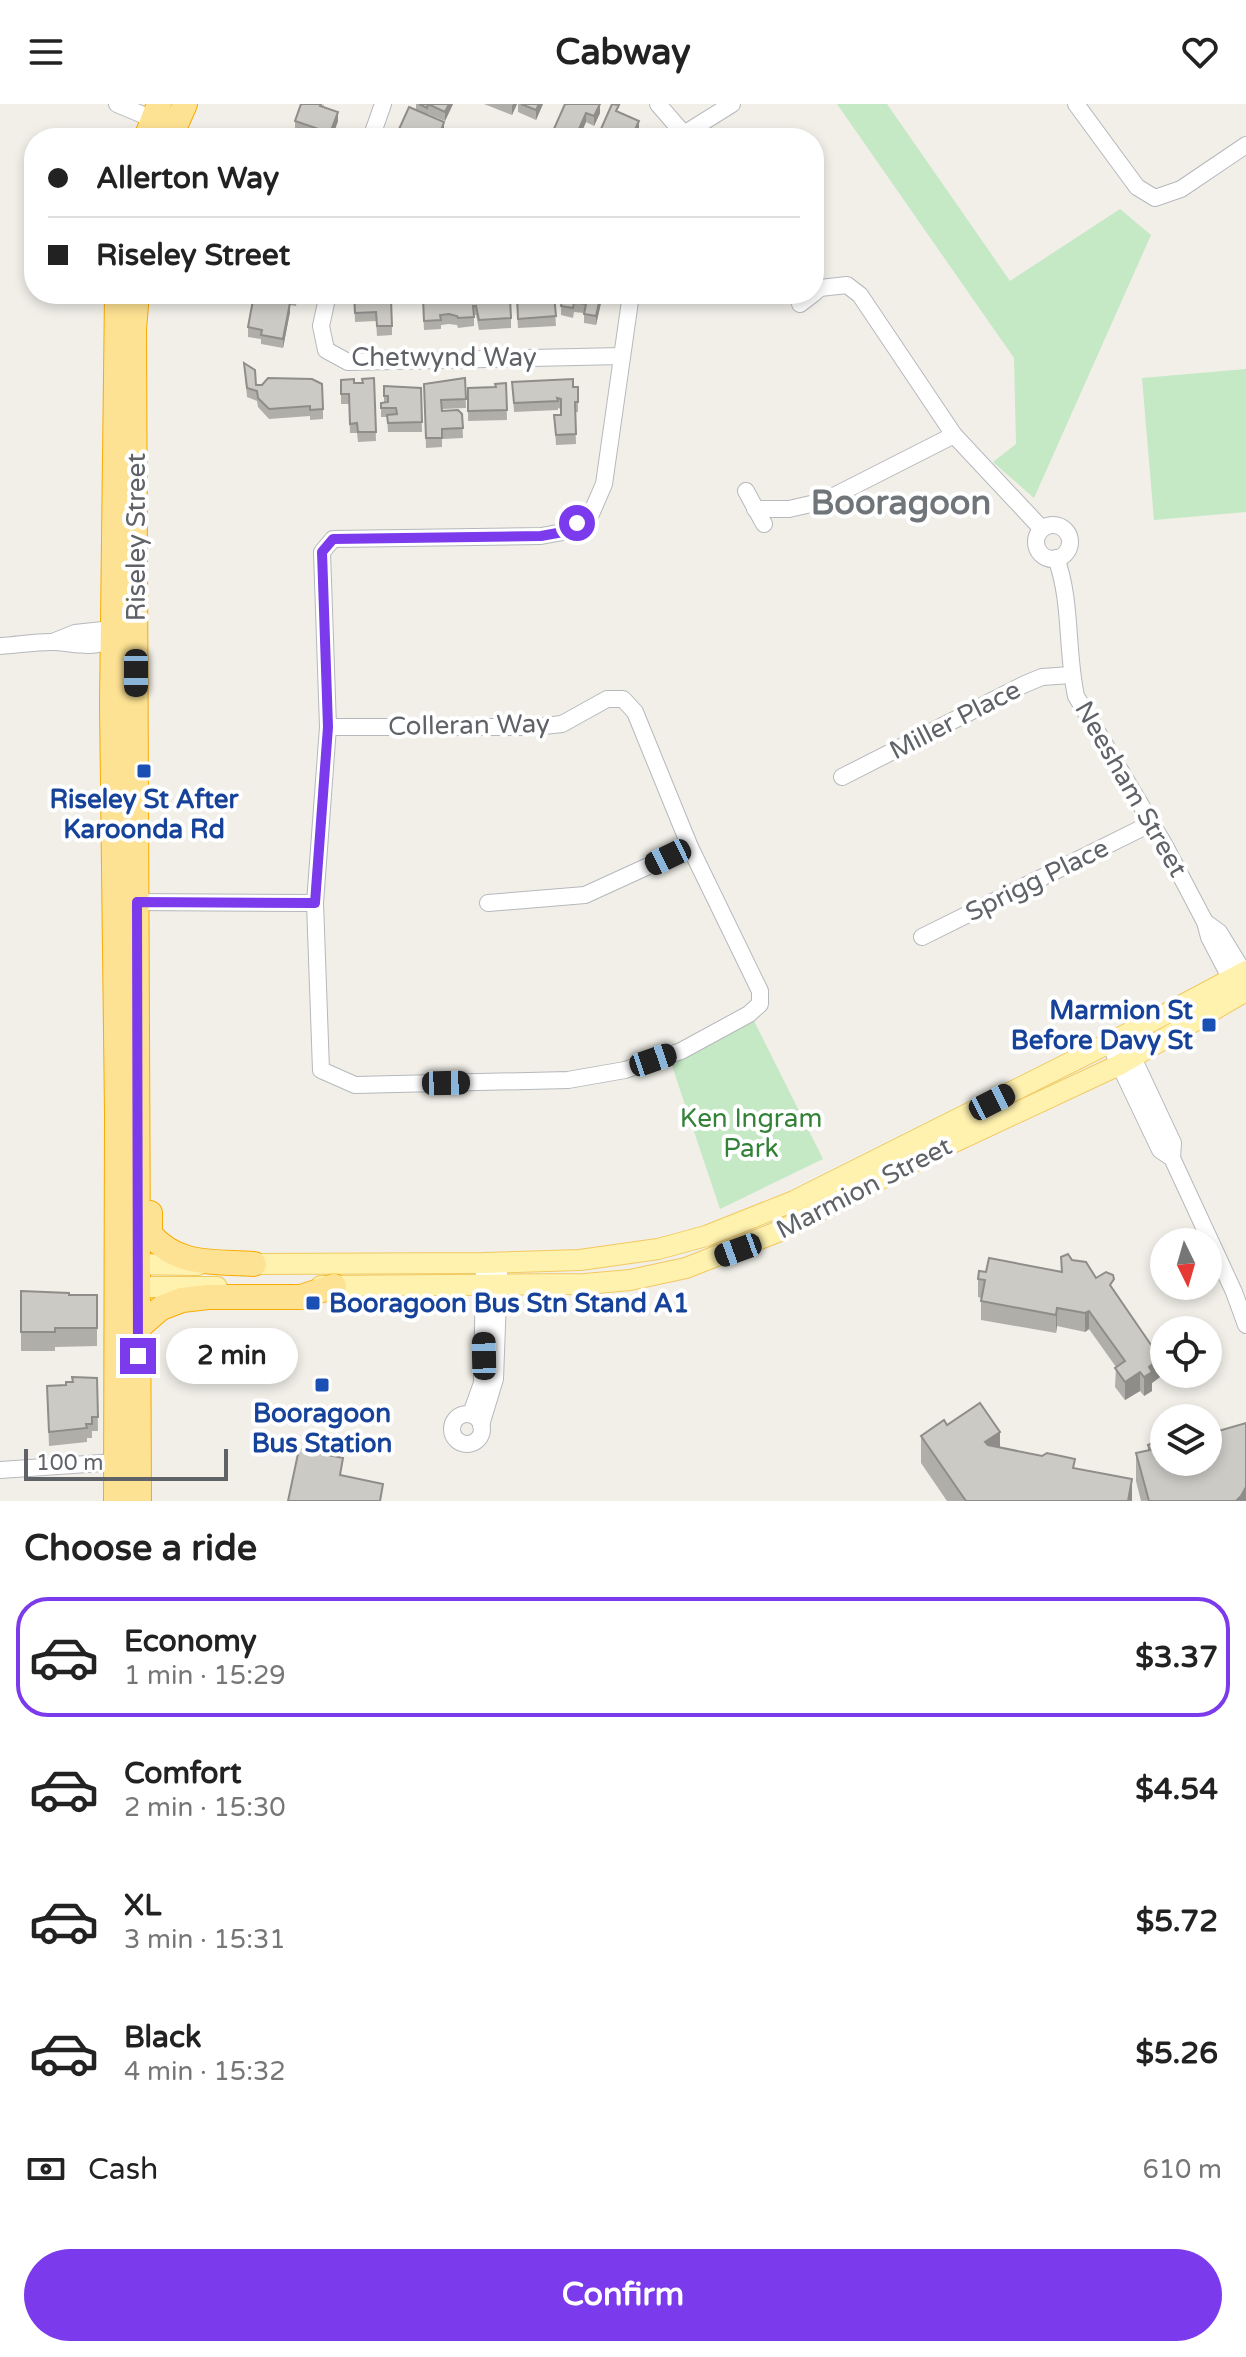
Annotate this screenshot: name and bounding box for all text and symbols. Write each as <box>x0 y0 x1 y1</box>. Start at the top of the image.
icon: menu <box>24 30 68 74</box>
icon: heart <box>1178 30 1222 74</box>
text: Cabway <box>555 31 691 74</box>
text: Allerton Way <box>96 160 279 197</box>
text: Riseley Street <box>96 237 290 274</box>
street label: Chetwynd Way <box>351 342 537 373</box>
street label: Riseley Street <box>121 453 152 621</box>
district label: Booragoon <box>811 483 991 524</box>
route start <box>559 505 595 541</box>
car <box>124 649 148 697</box>
street label: Miller Place <box>884 674 1026 766</box>
street label: Neesham Street <box>1068 696 1194 882</box>
street label: Colleran Way <box>388 708 550 742</box>
marker: Riseley St After Karoonda Rd <box>135 762 153 780</box>
place label: Riseley St After Karoonda Rd <box>49 784 240 845</box>
street label: Sprigg Place <box>961 832 1113 928</box>
car <box>641 836 695 878</box>
place label: Marmion St Before Davy St <box>1011 995 1193 1056</box>
marker: Marmion St Before Davy St <box>1200 1016 1218 1034</box>
car <box>626 1041 680 1079</box>
car <box>422 1071 470 1095</box>
car <box>965 1080 1019 1124</box>
park label: Ken Ingram Park <box>680 1103 822 1164</box>
street label: Marmion Street <box>771 1130 957 1246</box>
north arrow <box>1150 1228 1222 1300</box>
map controls <box>1150 1228 1222 1476</box>
car <box>711 1231 765 1269</box>
place label: Booragoon Bus Stn Stand A1 <box>329 1288 689 1319</box>
marker: Booragoon Bus Stn Stand A1 <box>304 1294 322 1312</box>
button: locate <box>1150 1316 1222 1388</box>
callout: 2 min <box>166 1328 298 1384</box>
car <box>472 1332 496 1380</box>
route end <box>120 1338 156 1374</box>
text: 2 min <box>197 1340 267 1371</box>
marker: Booragoon Bus Station <box>313 1376 331 1394</box>
place label: Booragoon Bus Station <box>252 1398 392 1459</box>
button: layers <box>1150 1404 1222 1476</box>
scale bar <box>24 1445 228 1481</box>
text: 100 m <box>36 1450 103 1476</box>
text: Choose a ride <box>24 1527 257 1570</box>
icon: car <box>28 1621 100 1693</box>
text: Economy <box>124 1623 257 1660</box>
text: $3.37 <box>1135 1639 1218 1676</box>
text: 1 min · 15:29 <box>124 1660 286 1691</box>
icon: car <box>28 1753 100 1825</box>
text: Comfort <box>124 1755 242 1792</box>
text: $4.54 <box>1135 1771 1218 1808</box>
text: 2 min · 15:30 <box>124 1792 286 1823</box>
icon: car <box>28 1885 100 1957</box>
text: XL <box>124 1887 161 1924</box>
text: $5.72 <box>1136 1903 1218 1940</box>
text: 3 min · 15:31 <box>124 1924 286 1955</box>
icon: car <box>28 2017 100 2089</box>
text: Black <box>124 2019 201 2056</box>
text: $5.26 <box>1136 2035 1218 2072</box>
text: 4 min · 15:32 <box>124 2056 286 2087</box>
icon: cash <box>24 2147 68 2191</box>
text: Cash <box>88 2151 158 2188</box>
text: 610 m <box>1142 2154 1222 2185</box>
button: Confirm <box>24 2249 1222 2341</box>

